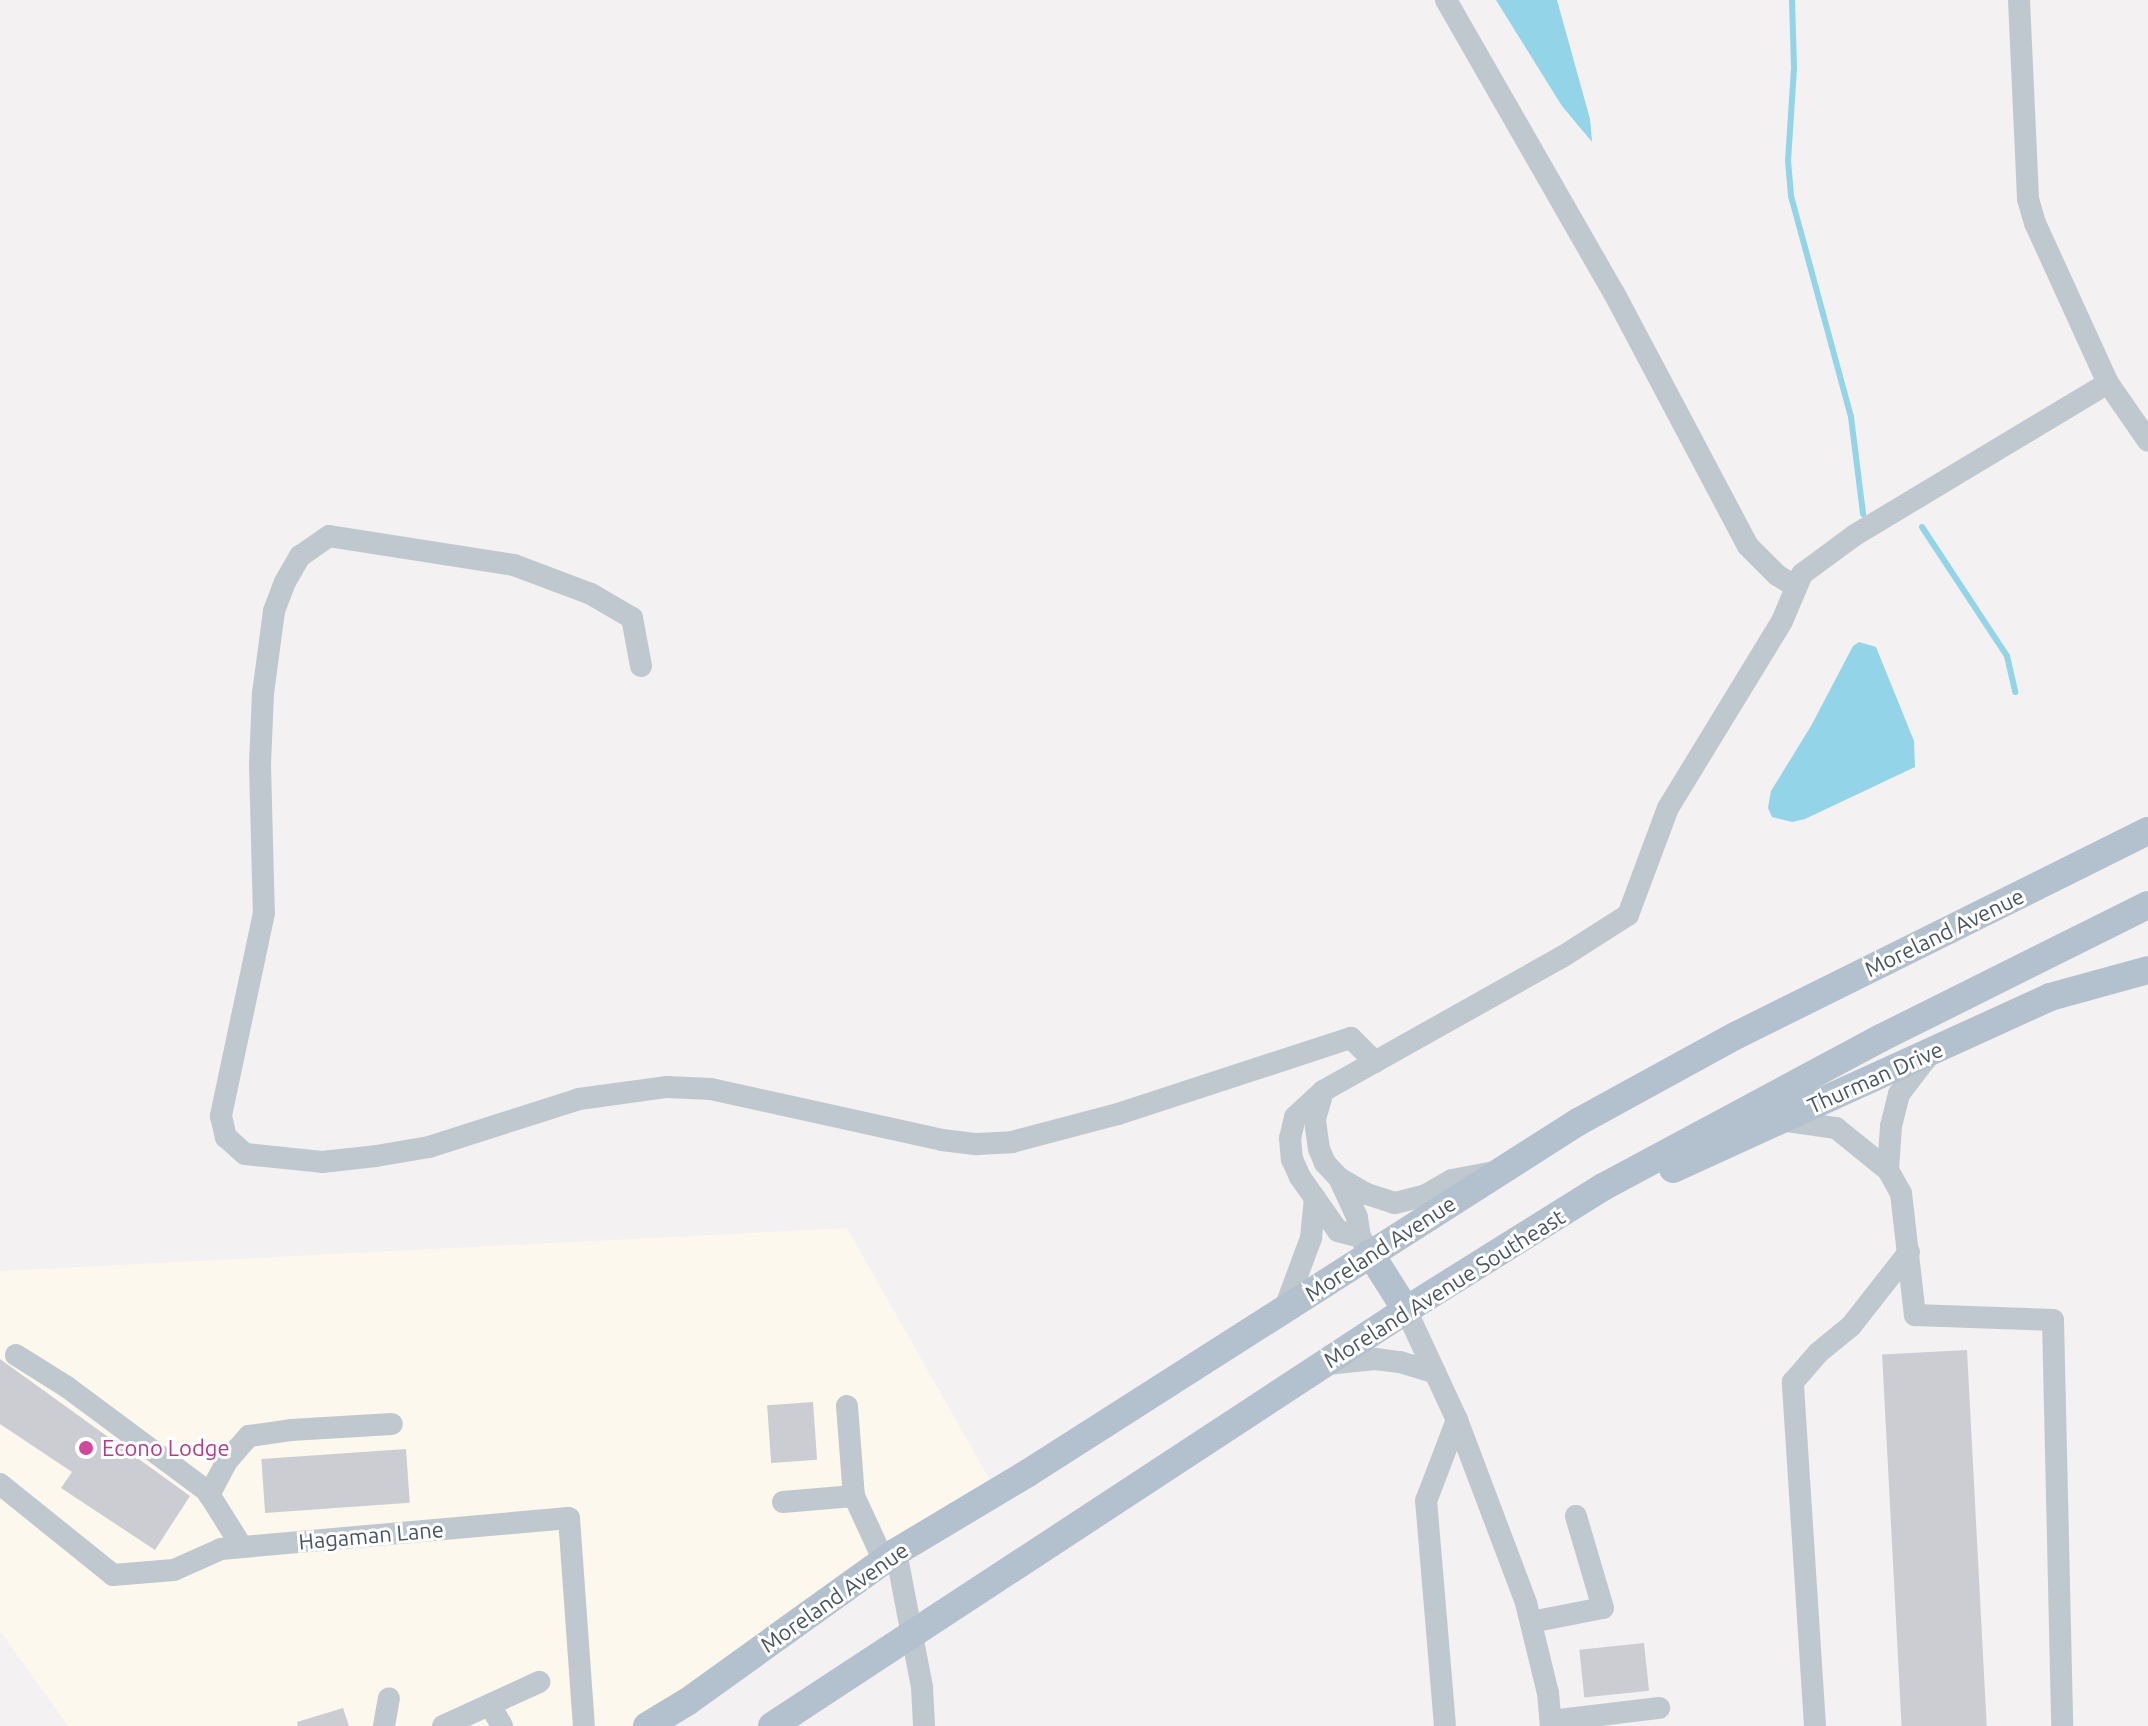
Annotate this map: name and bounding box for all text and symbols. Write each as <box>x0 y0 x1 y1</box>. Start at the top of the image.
street label: Moreland Avenue <box>1860 882 2028 982</box>
street label: Thurman Drive <box>1803 1035 1947 1119</box>
street label: Moreland Avenue <box>1300 1190 1460 1306</box>
street label: Moreland Avenue Southeast <box>1319 1203 1569 1373</box>
place label: Econo Lodge <box>102 1435 230 1461</box>
marker: Econo Lodge <box>77 1439 95 1457</box>
street label: Hagaman Lane <box>297 1515 445 1555</box>
street label: Moreland Avenue <box>755 1536 913 1658</box>

